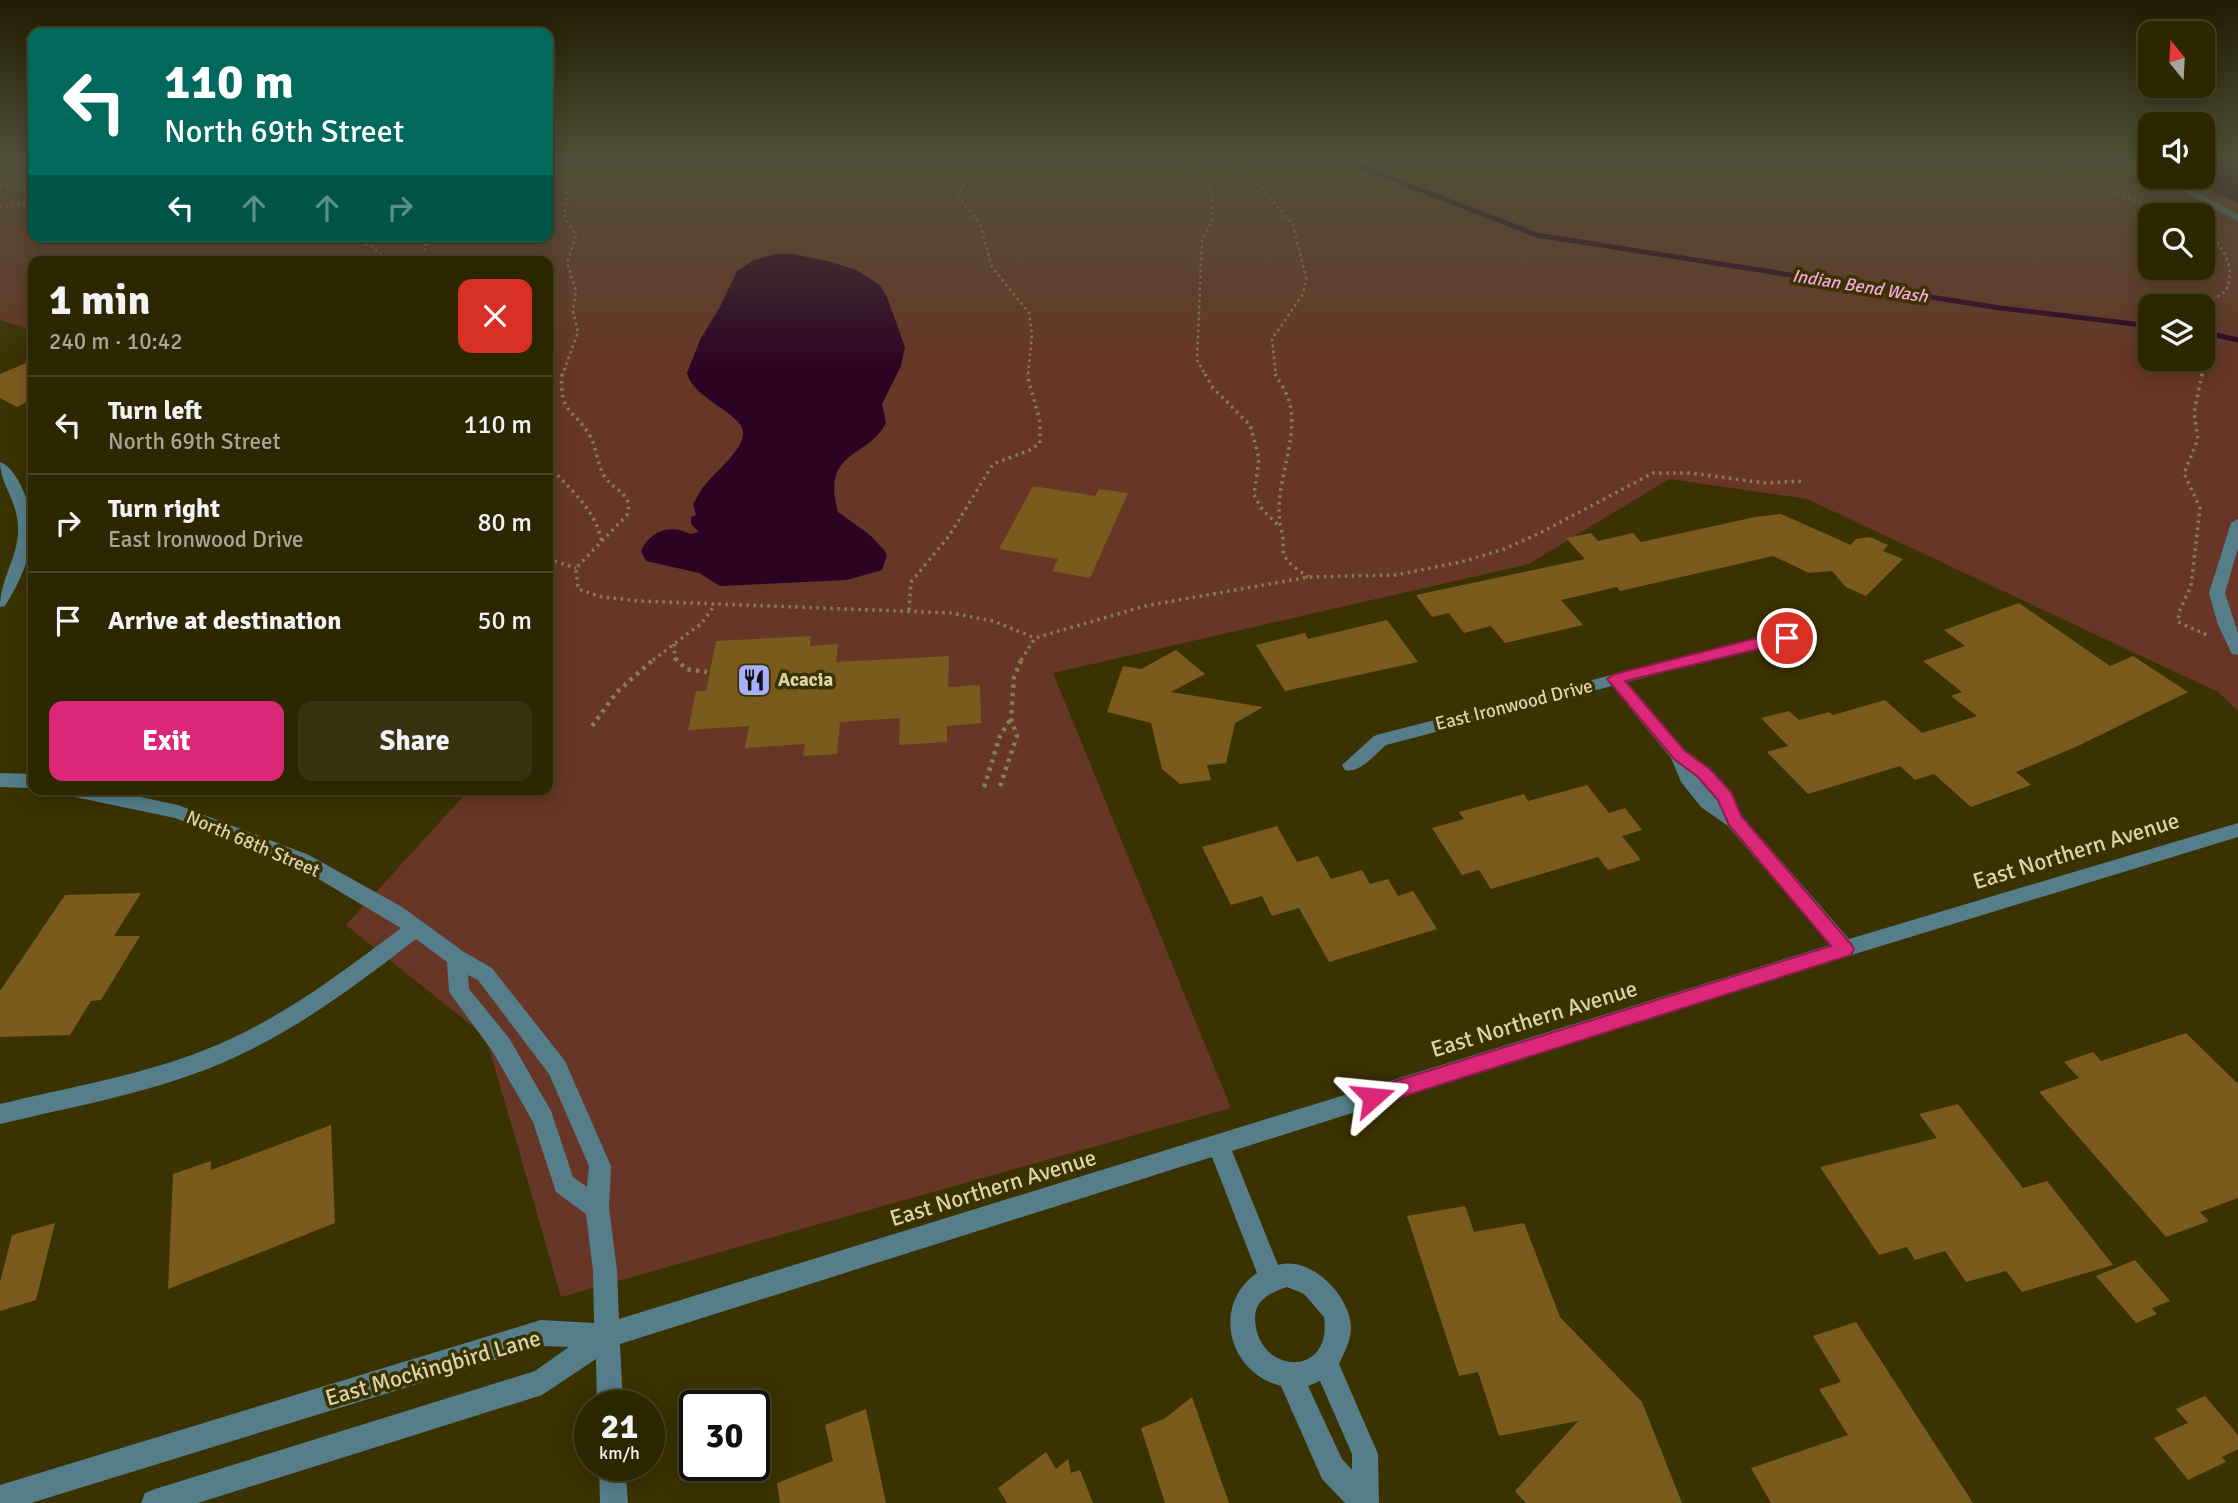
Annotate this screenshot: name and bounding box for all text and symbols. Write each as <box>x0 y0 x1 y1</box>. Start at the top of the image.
north arrow <box>2138 21 2216 98</box>
map controls <box>2138 21 2215 371</box>
text: 110 m <box>164 52 294 112</box>
icon: left <box>49 56 140 147</box>
text: North 69th Street <box>164 112 404 151</box>
button: sound <box>2138 112 2215 189</box>
icon: left <box>162 189 200 227</box>
icon: ahead <box>235 189 273 227</box>
icon: ahead <box>308 189 346 227</box>
icon: right <box>381 189 419 227</box>
button: search <box>2138 203 2215 280</box>
water label: Indian Bend Wash <box>1791 264 1931 308</box>
text: 1 min <box>49 275 150 326</box>
button: close <box>458 279 532 353</box>
button: layers <box>2138 294 2215 371</box>
text: 240 m · 10:42 <box>49 327 183 356</box>
text: Turn left <box>108 395 202 427</box>
icon: left <box>49 406 87 444</box>
text: 110 m <box>463 409 532 441</box>
text: North 69th Street <box>108 427 281 456</box>
text: Turn right <box>108 493 220 525</box>
icon: right <box>49 504 87 542</box>
text: 80 m <box>477 507 532 539</box>
text: East Ironwood Drive <box>108 525 304 554</box>
icon: arrive <box>49 602 87 640</box>
text: Arrive at destination <box>108 605 341 637</box>
text: 50 m <box>477 605 532 637</box>
pin <box>1757 608 1817 668</box>
icon: arrive <box>1768 619 1806 657</box>
restaurant icon: Acacia <box>735 661 773 699</box>
place label: Acacia <box>778 668 833 692</box>
street label: East Ironwood Drive <box>1433 674 1595 736</box>
button: Exit <box>49 701 284 781</box>
button: Share <box>298 701 532 781</box>
street label: North 68th Street <box>183 805 324 883</box>
street label: East Northern Avenue <box>1969 806 2183 896</box>
street label: East Northern Avenue <box>1427 974 1641 1064</box>
position arrow <box>1336 1060 1410 1134</box>
street label: East Northern Avenue <box>886 1143 1100 1233</box>
street label: East Mockingbird Lane <box>322 1323 544 1413</box>
speed limit sign: 30 <box>679 1390 770 1481</box>
text: 21 <box>601 1405 638 1448</box>
text: km/h <box>599 1442 640 1464</box>

